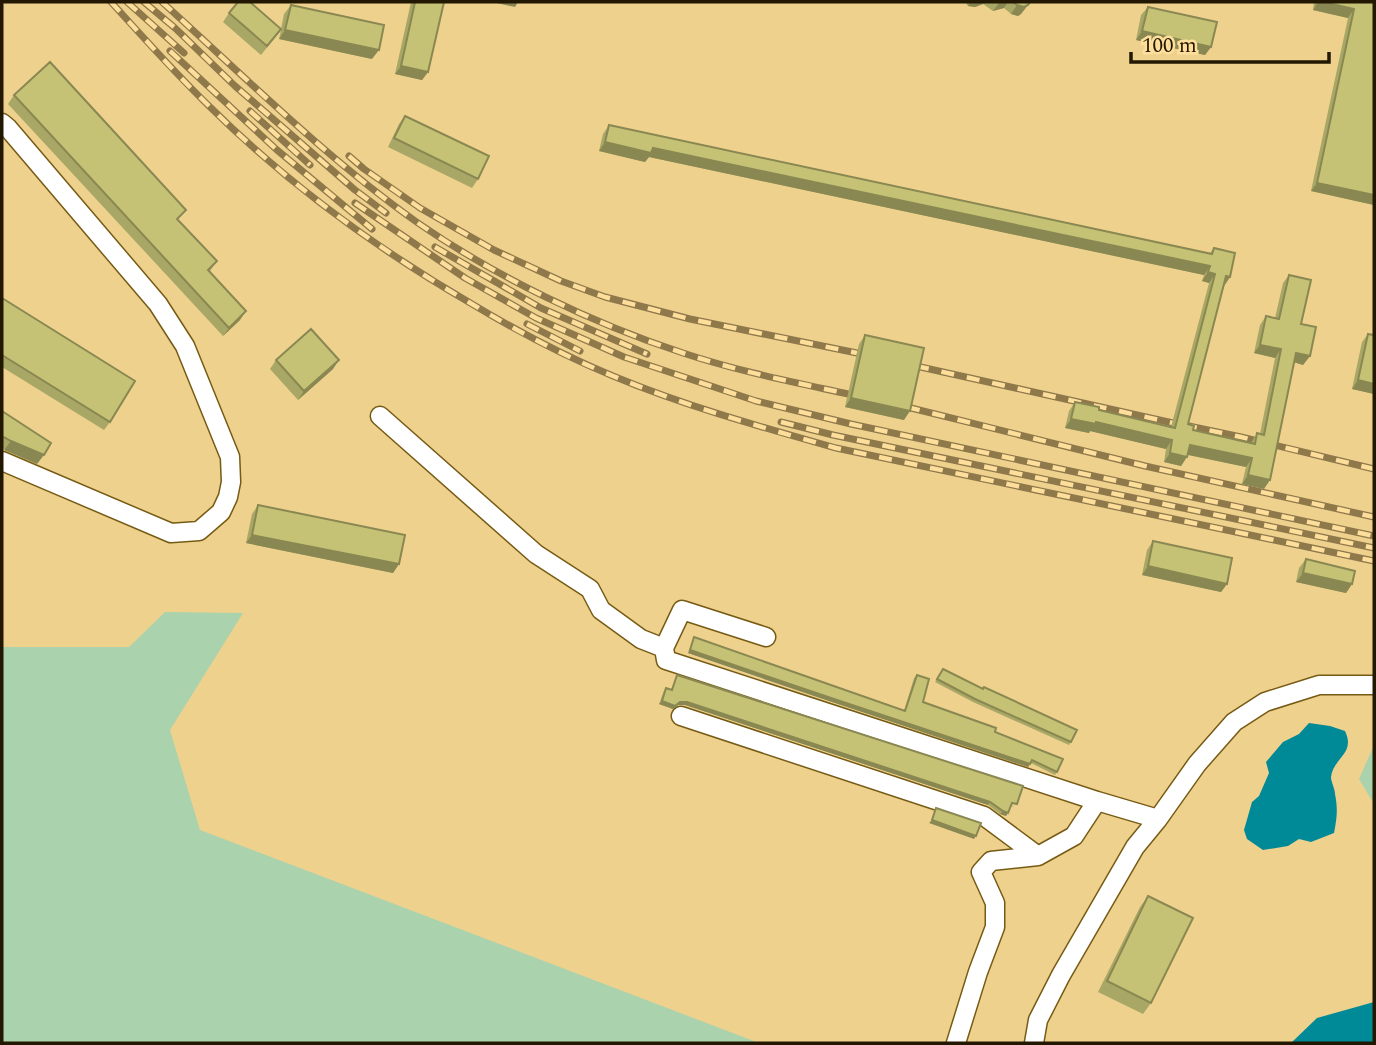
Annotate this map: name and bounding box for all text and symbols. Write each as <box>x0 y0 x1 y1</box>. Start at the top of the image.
scale bar <box>1131 21 1329 65</box>
text: 100 m <box>1142 30 1197 62</box>

